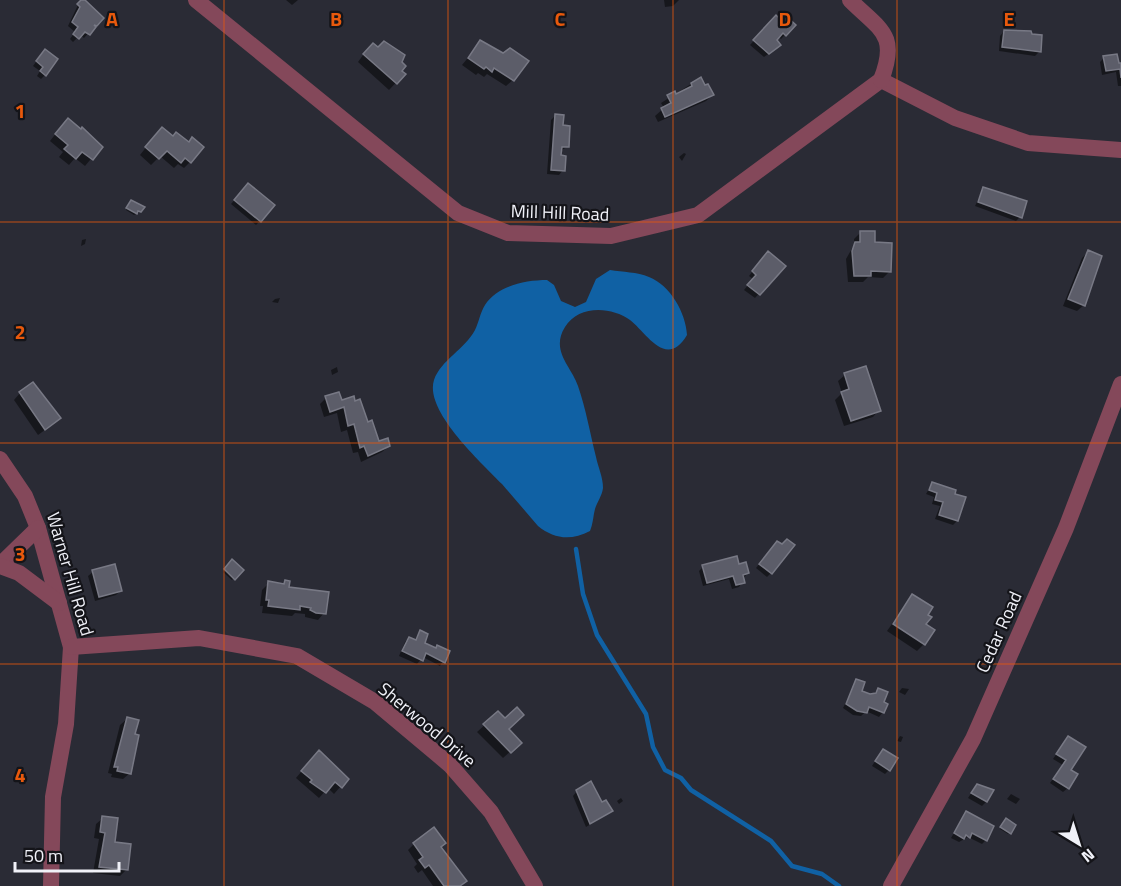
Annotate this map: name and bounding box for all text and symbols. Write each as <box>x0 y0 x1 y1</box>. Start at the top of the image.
text: A <box>106 3 118 34</box>
text: B <box>330 3 342 34</box>
text: C <box>555 3 566 34</box>
text: D <box>779 3 791 34</box>
text: E <box>1003 3 1015 34</box>
text: 1 <box>14 95 26 126</box>
street label: Mill Hill Road <box>510 197 610 228</box>
text: 2 <box>14 316 26 347</box>
street label: Warner Hill Road <box>40 509 101 639</box>
text: 3 <box>14 538 26 569</box>
street label: Cedar Road <box>969 587 1028 677</box>
street label: Sherwood Drive <box>373 676 482 774</box>
text: 4 <box>14 759 26 790</box>
north arrow <box>1049 814 1109 874</box>
scale bar <box>15 835 118 873</box>
text: 50 m <box>24 842 63 869</box>
text: N <box>1076 843 1100 869</box>

